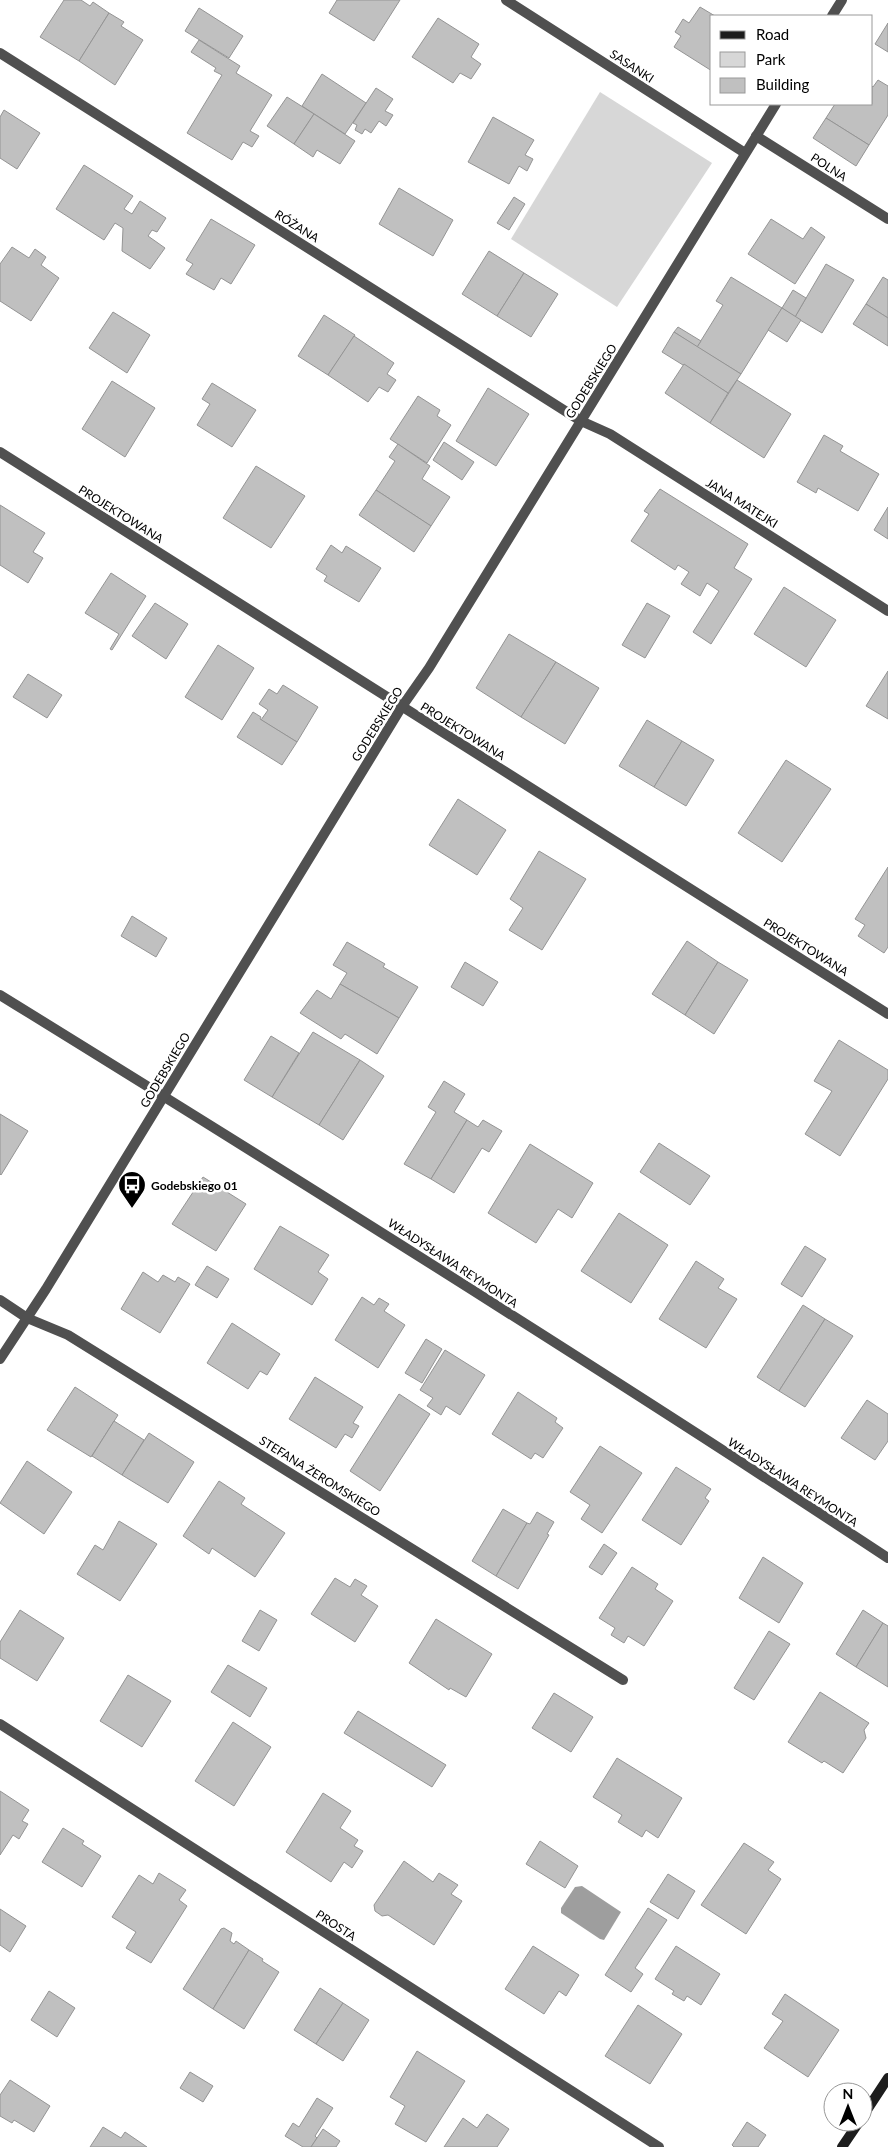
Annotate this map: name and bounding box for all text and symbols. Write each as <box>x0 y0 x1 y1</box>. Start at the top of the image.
legend <box>710 15 873 105</box>
text: Road <box>756 25 789 43</box>
street label: SASANKI <box>607 46 657 86</box>
text: Park <box>756 50 786 68</box>
text: Building <box>756 75 809 93</box>
street label: POLNA <box>808 150 851 185</box>
street label: RÓŻANA <box>272 207 323 246</box>
street label: GODEBSKIEGO <box>562 341 620 421</box>
street label: JANA MATEJKI <box>703 475 781 531</box>
street label: PROJEKTOWANA <box>76 482 167 547</box>
street label: GODEBSKIEGO <box>348 684 406 764</box>
street label: PROJEKTOWANA <box>418 699 509 764</box>
street label: PROJEKTOWANA <box>761 915 852 980</box>
street label: GODEBSKIEGO <box>137 1029 194 1110</box>
bus stop icon: Godebskiego 01 <box>117 1170 147 1209</box>
place label: Godebskiego 01 <box>151 1178 238 1193</box>
street label: WŁADYSŁAWA REYMONTA <box>385 1215 522 1311</box>
street label: STEFANA ŻEROMSKIEGO <box>257 1433 384 1520</box>
street label: WŁADYSŁAWA REYMONTA <box>725 1434 862 1530</box>
street label: PROSTA <box>313 1906 360 1944</box>
north arrow <box>823 2082 873 2132</box>
text: N <box>843 2085 853 2102</box>

